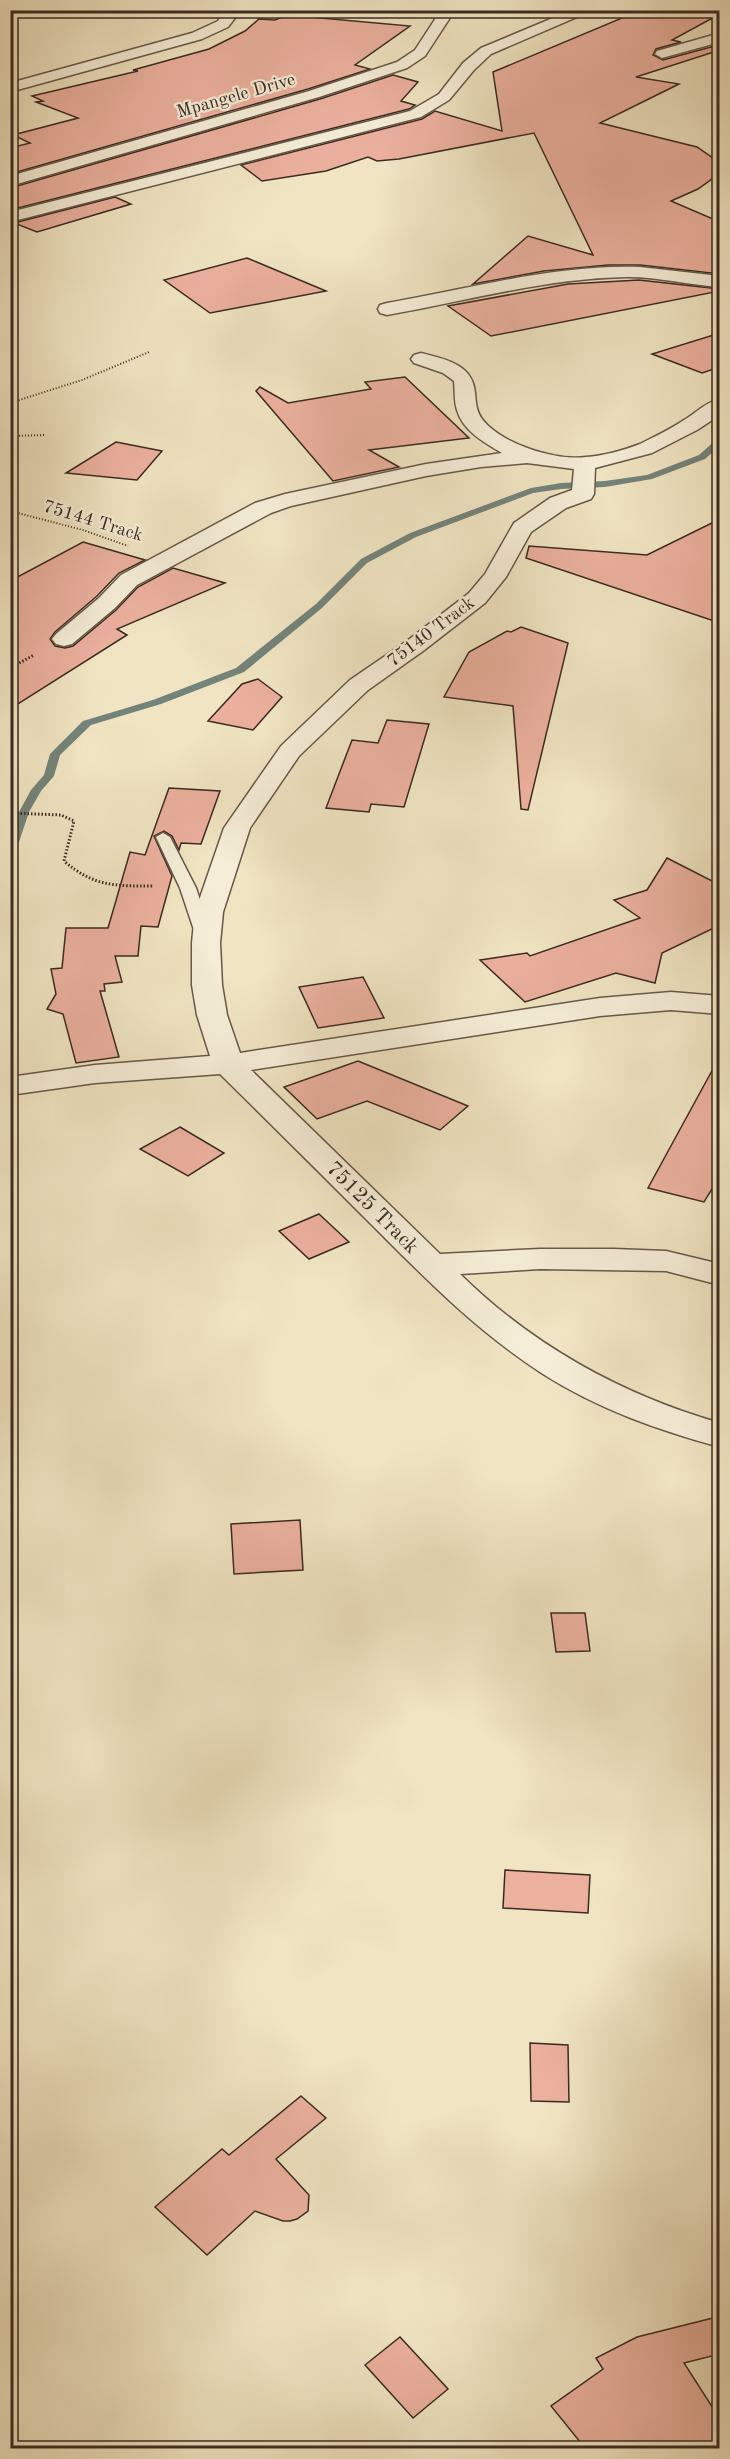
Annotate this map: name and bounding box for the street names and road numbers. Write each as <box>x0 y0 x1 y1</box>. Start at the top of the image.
street label: Mpangele Drive <box>175 70 297 122</box>
street label: 75144 Track <box>41 497 145 545</box>
street label: 75140 Track <box>384 594 478 670</box>
street label: 75125 Track <box>322 1158 422 1258</box>

